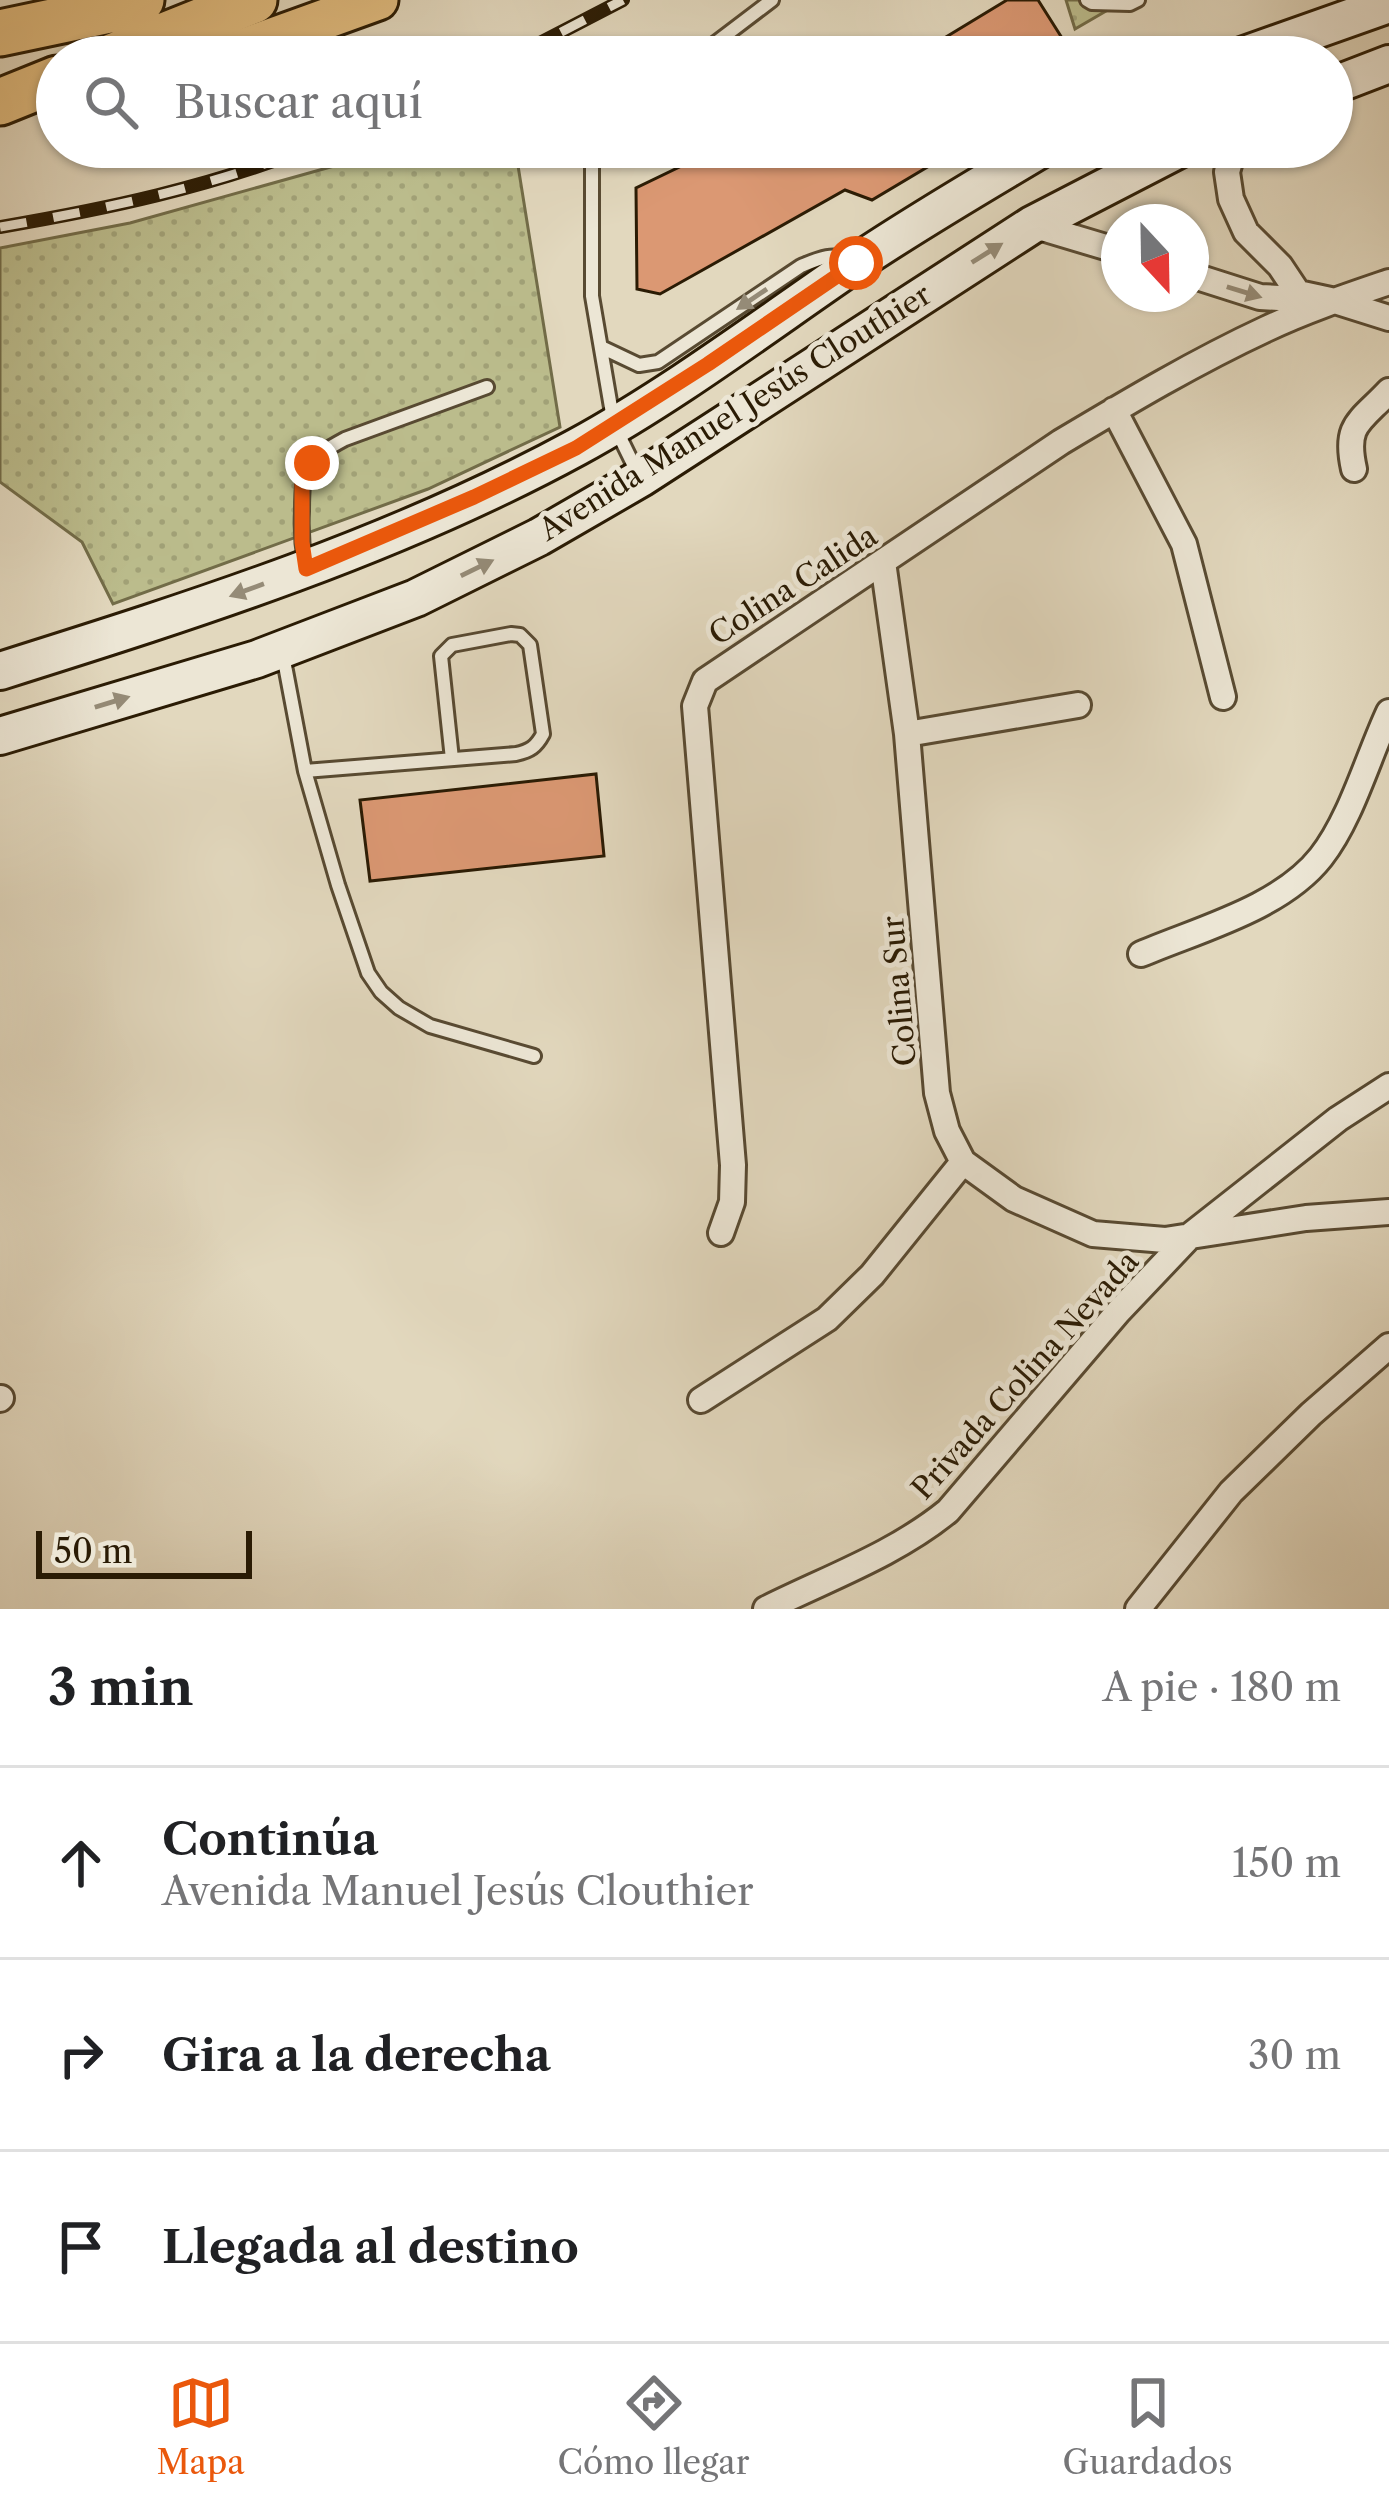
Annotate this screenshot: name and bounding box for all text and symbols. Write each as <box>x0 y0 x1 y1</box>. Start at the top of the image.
search box <box>36 36 1353 168</box>
icon: search <box>78 69 144 135</box>
text: Buscar aquí <box>174 74 423 130</box>
north arrow <box>1101 204 1209 312</box>
route start <box>829 236 883 290</box>
one-way arrow <box>971 243 1004 265</box>
street label: Avenida Manuel Jesús Clouthier <box>531 276 938 549</box>
one-way arrow <box>1226 284 1263 302</box>
one-way arrow <box>736 287 769 310</box>
route end <box>285 436 339 490</box>
street label: Colina Calida <box>702 517 884 653</box>
one-way arrow <box>460 558 494 578</box>
one-way arrow <box>229 582 265 600</box>
one-way arrow <box>94 692 131 711</box>
street label: Colina Sur <box>874 914 924 1068</box>
street label: Privada Colina Nevada <box>904 1243 1146 1507</box>
scale bar <box>36 1525 252 1578</box>
text: 50 m <box>54 1531 132 1572</box>
text: 3 min <box>48 1656 194 1718</box>
text: A pie · 180 m <box>1103 1663 1341 1711</box>
text: Continúa <box>162 1811 378 1867</box>
icon: ahead <box>48 1830 114 1896</box>
text: 150 m <box>1232 1839 1341 1887</box>
text: Avenida Manuel Jesús Clouthier <box>162 1867 754 1915</box>
icon: right <box>48 2022 114 2088</box>
text: Gira a la derecha <box>162 2027 551 2083</box>
text: 30 m <box>1248 2031 1341 2079</box>
icon: arrive <box>48 2214 114 2280</box>
text: Llegada al destino <box>162 2219 579 2275</box>
tab: Mapa <box>156 2370 245 2483</box>
tab: Cómo llegar <box>558 2370 750 2483</box>
tab: Guardados <box>1063 2370 1233 2483</box>

